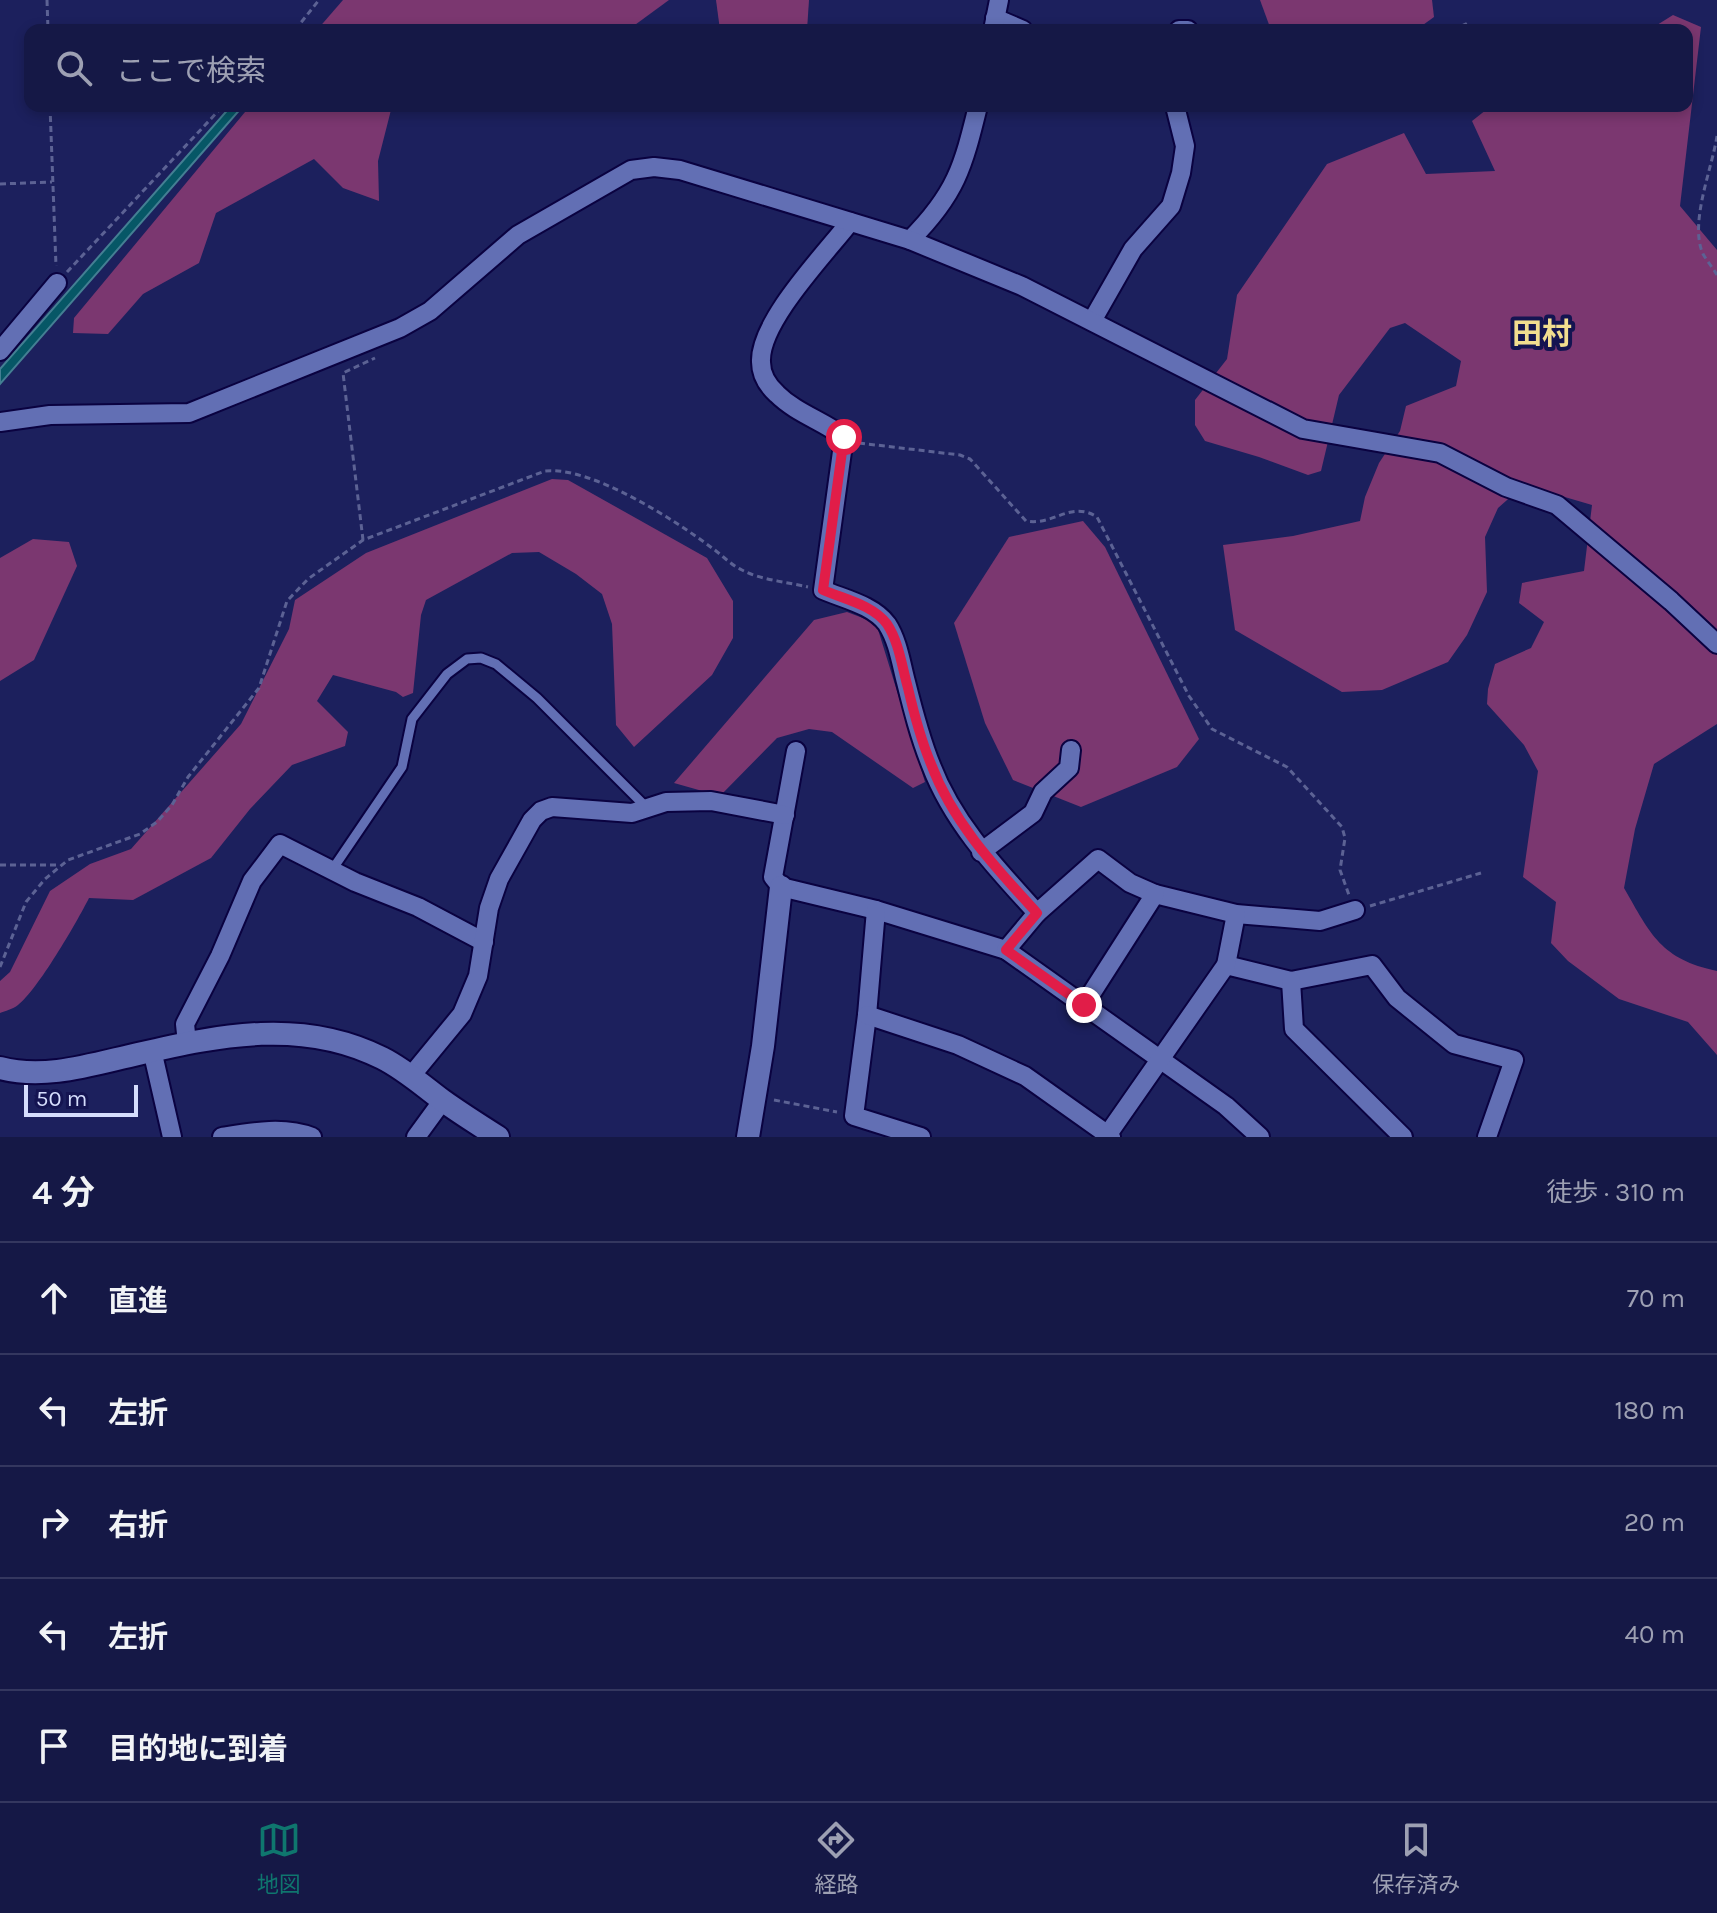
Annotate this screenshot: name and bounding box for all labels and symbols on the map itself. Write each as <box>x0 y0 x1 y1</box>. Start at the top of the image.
district label: 田村 <box>1512 316 1572 352</box>
route start <box>826 419 862 455</box>
route end <box>1066 987 1102 1023</box>
scale bar <box>24 1081 138 1117</box>

